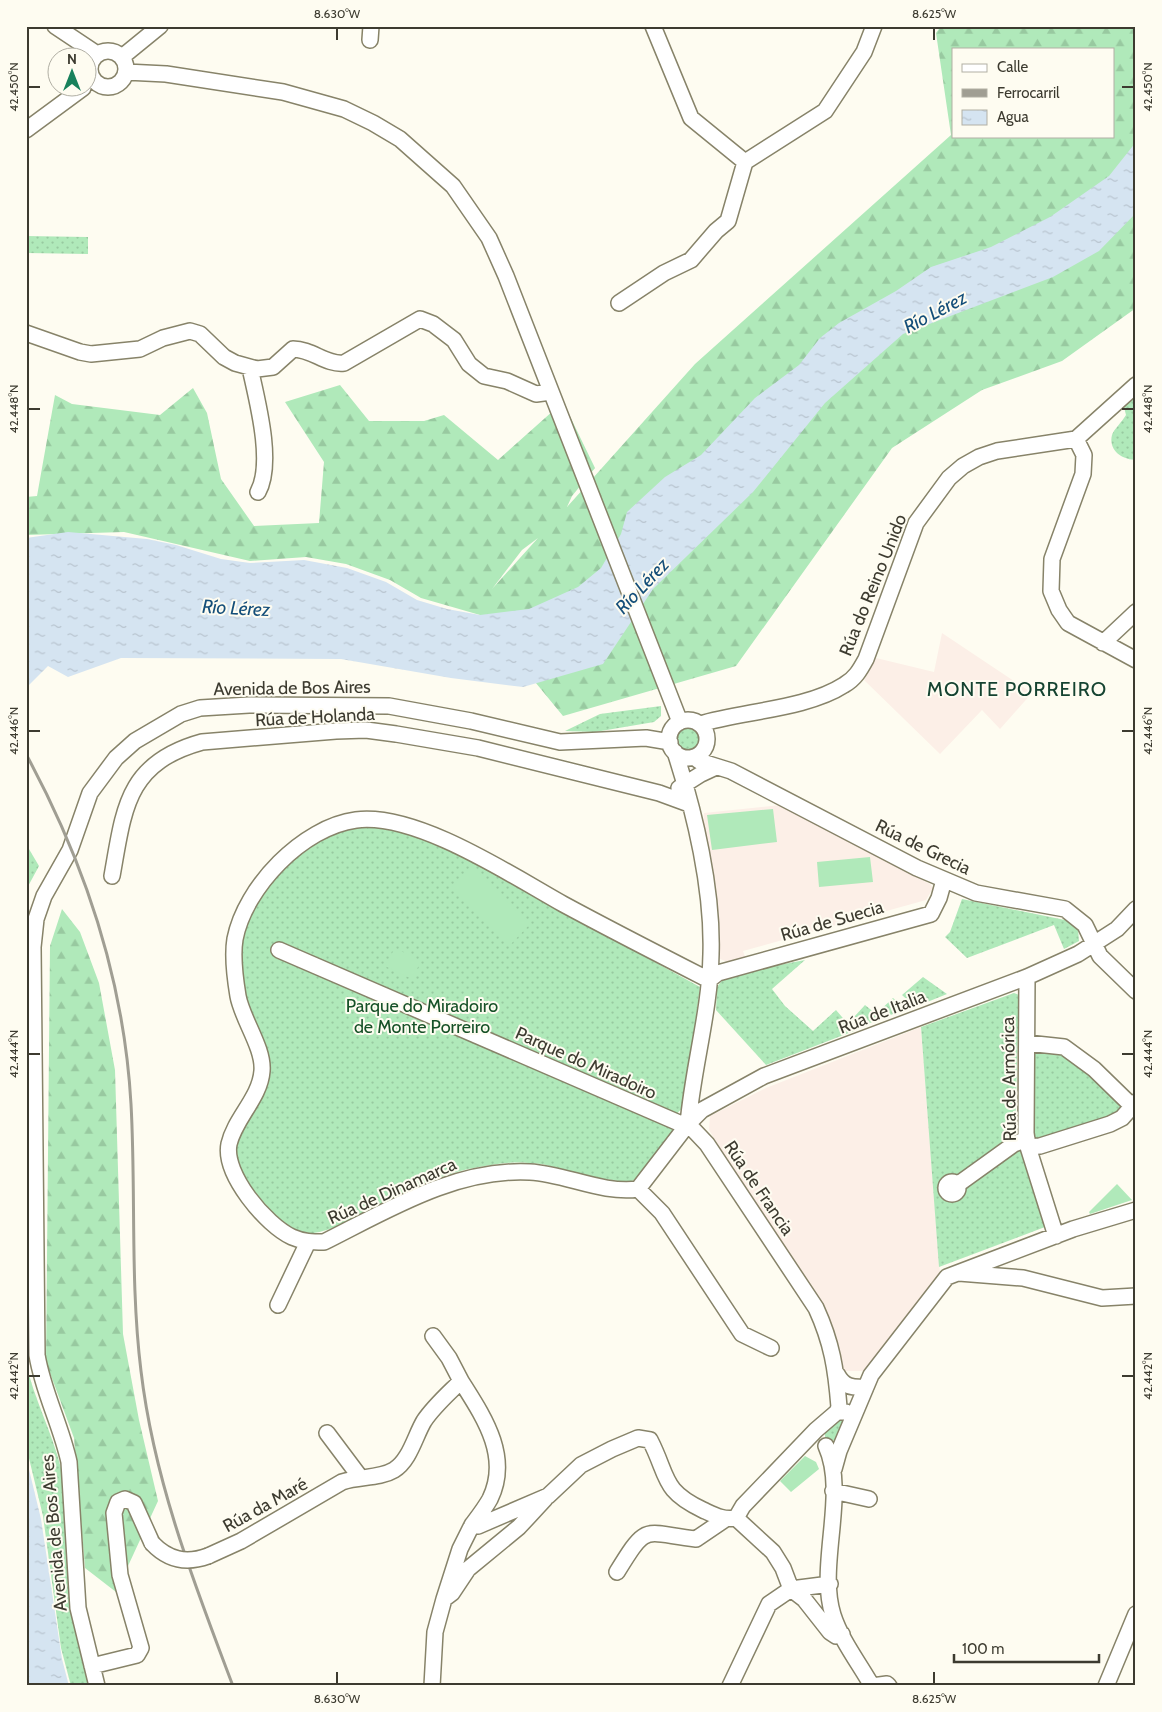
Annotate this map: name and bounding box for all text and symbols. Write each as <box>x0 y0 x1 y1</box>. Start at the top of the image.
text: 8.630°W <box>314 6 361 21</box>
text: 8.625°W <box>912 6 957 21</box>
north arrow <box>48 48 98 98</box>
legend <box>952 48 1114 138</box>
text: N <box>67 50 77 68</box>
text: Calle <box>997 58 1028 76</box>
text: 42.450°N <box>6 62 21 112</box>
text: 42.450°N <box>1140 62 1155 112</box>
text: Ferrocarril <box>997 84 1060 102</box>
text: Agua <box>997 108 1029 126</box>
water label: Río Lérez <box>900 285 971 338</box>
text: 42.448°N <box>6 385 21 433</box>
text: 42.448°N <box>1140 385 1155 433</box>
street label: Rúa do Reino Unido <box>835 511 911 659</box>
water label: Río Lérez <box>610 553 674 619</box>
water label: Río Lérez <box>201 595 271 621</box>
street label: Avenida de Bos Aires <box>213 676 371 700</box>
district label: MONTE PORREIRO <box>927 677 1107 701</box>
street label: Rúa de Holanda <box>255 703 376 731</box>
text: 42.446°N <box>6 707 21 755</box>
text: 42.446°N <box>1140 707 1155 755</box>
street label: Rúa de Grecia <box>872 814 975 880</box>
street label: Rúa de Suecia <box>778 896 886 946</box>
street label: Rúa de Italia <box>835 985 929 1039</box>
park label: Parque do Miradoiro de Monte Porreiro <box>346 995 498 1038</box>
street label: Rúa de Armórica <box>997 1016 1021 1142</box>
street label: Parque do Miradoiro <box>512 1022 660 1104</box>
text: 42.444°N <box>6 1030 21 1078</box>
text: 42.444°N <box>1140 1030 1155 1078</box>
street label: Rúa de Francia <box>719 1136 799 1240</box>
street label: Rúa de Dinamarca <box>324 1153 460 1229</box>
text: 42.442°N <box>6 1352 21 1400</box>
text: 42.442°N <box>1140 1352 1155 1400</box>
street label: Avenida de Bos Aires <box>36 1454 72 1612</box>
street label: Rúa da Maré <box>219 1473 311 1537</box>
scale bar <box>954 1632 1100 1664</box>
text: 100 m <box>962 1640 1004 1658</box>
text: 8.630°W <box>314 1691 361 1706</box>
text: 8.625°W <box>912 1691 957 1706</box>

